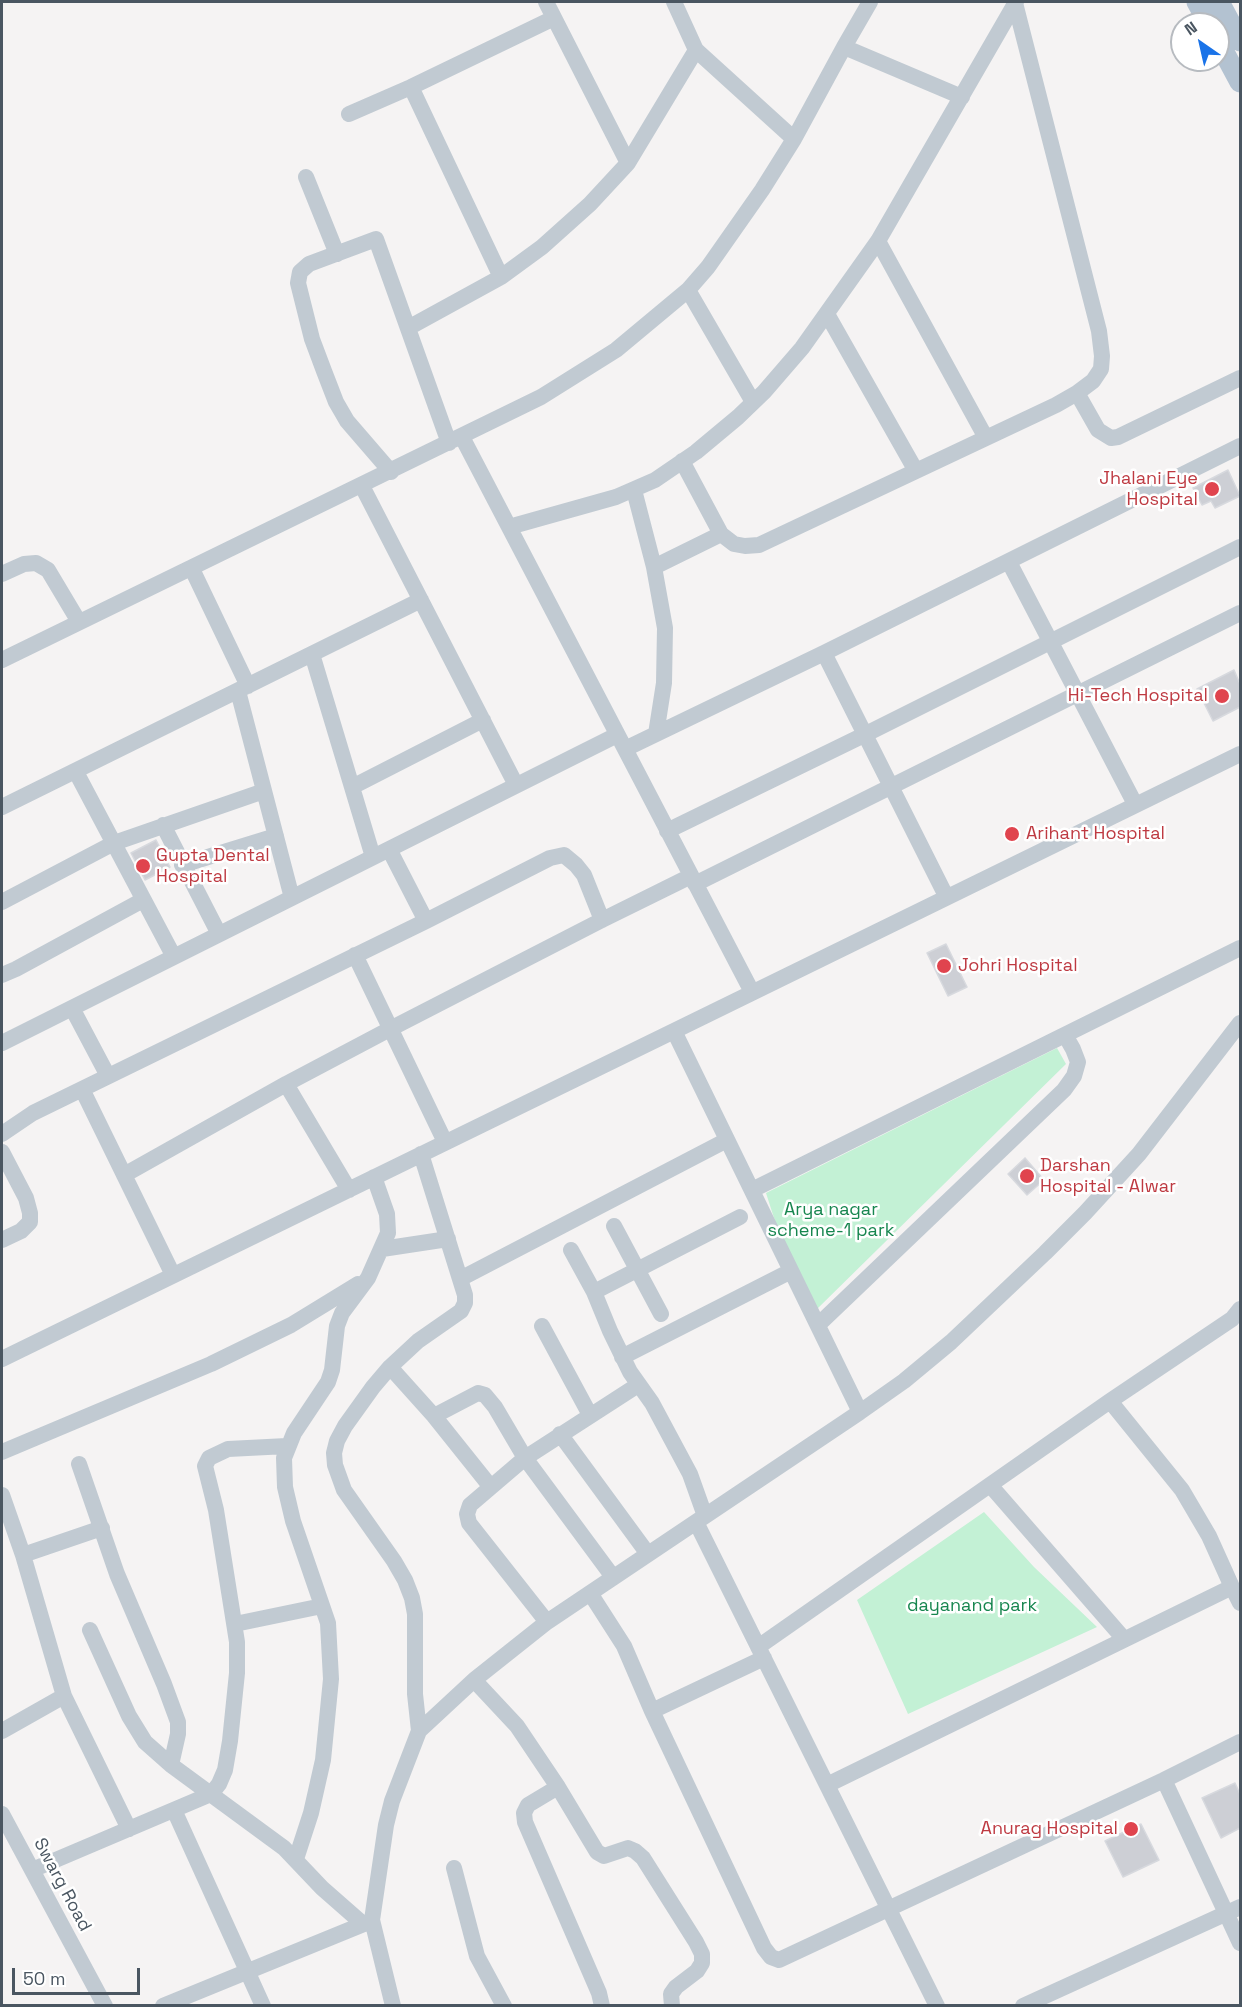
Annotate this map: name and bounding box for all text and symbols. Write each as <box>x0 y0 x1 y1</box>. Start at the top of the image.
north arrow <box>1170 12 1230 72</box>
text: N <box>1180 17 1201 40</box>
place label: Jhalani Eye Hospital <box>1099 468 1198 510</box>
marker: Jhalani Eye Hospital <box>1203 480 1221 498</box>
place label: Hi-Tech Hospital <box>1068 685 1208 707</box>
marker: Hi-Tech Hospital <box>1213 687 1231 705</box>
place label: Arihant Hospital <box>1026 823 1165 845</box>
marker: Arihant Hospital <box>1003 825 1021 843</box>
place label: Gupta Dental Hospital <box>156 845 270 888</box>
marker: Gupta Dental Hospital <box>134 857 152 875</box>
place label: Johri Hospital <box>958 955 1078 977</box>
marker: Johri Hospital <box>935 957 953 975</box>
place label: Darshan Hospital - Alwar <box>1040 1155 1176 1198</box>
marker: Darshan Hospital - Alwar <box>1018 1167 1036 1185</box>
park label: Arya nagar scheme-1 park <box>768 1199 894 1242</box>
park label: dayanand park <box>907 1595 1037 1617</box>
place label: Anurag Hospital <box>981 1818 1118 1840</box>
marker: Anurag Hospital <box>1122 1820 1140 1838</box>
street label: Swarg Road <box>28 1835 96 1935</box>
scale bar <box>15 1956 142 1994</box>
text: 50 m <box>23 1967 65 1990</box>

